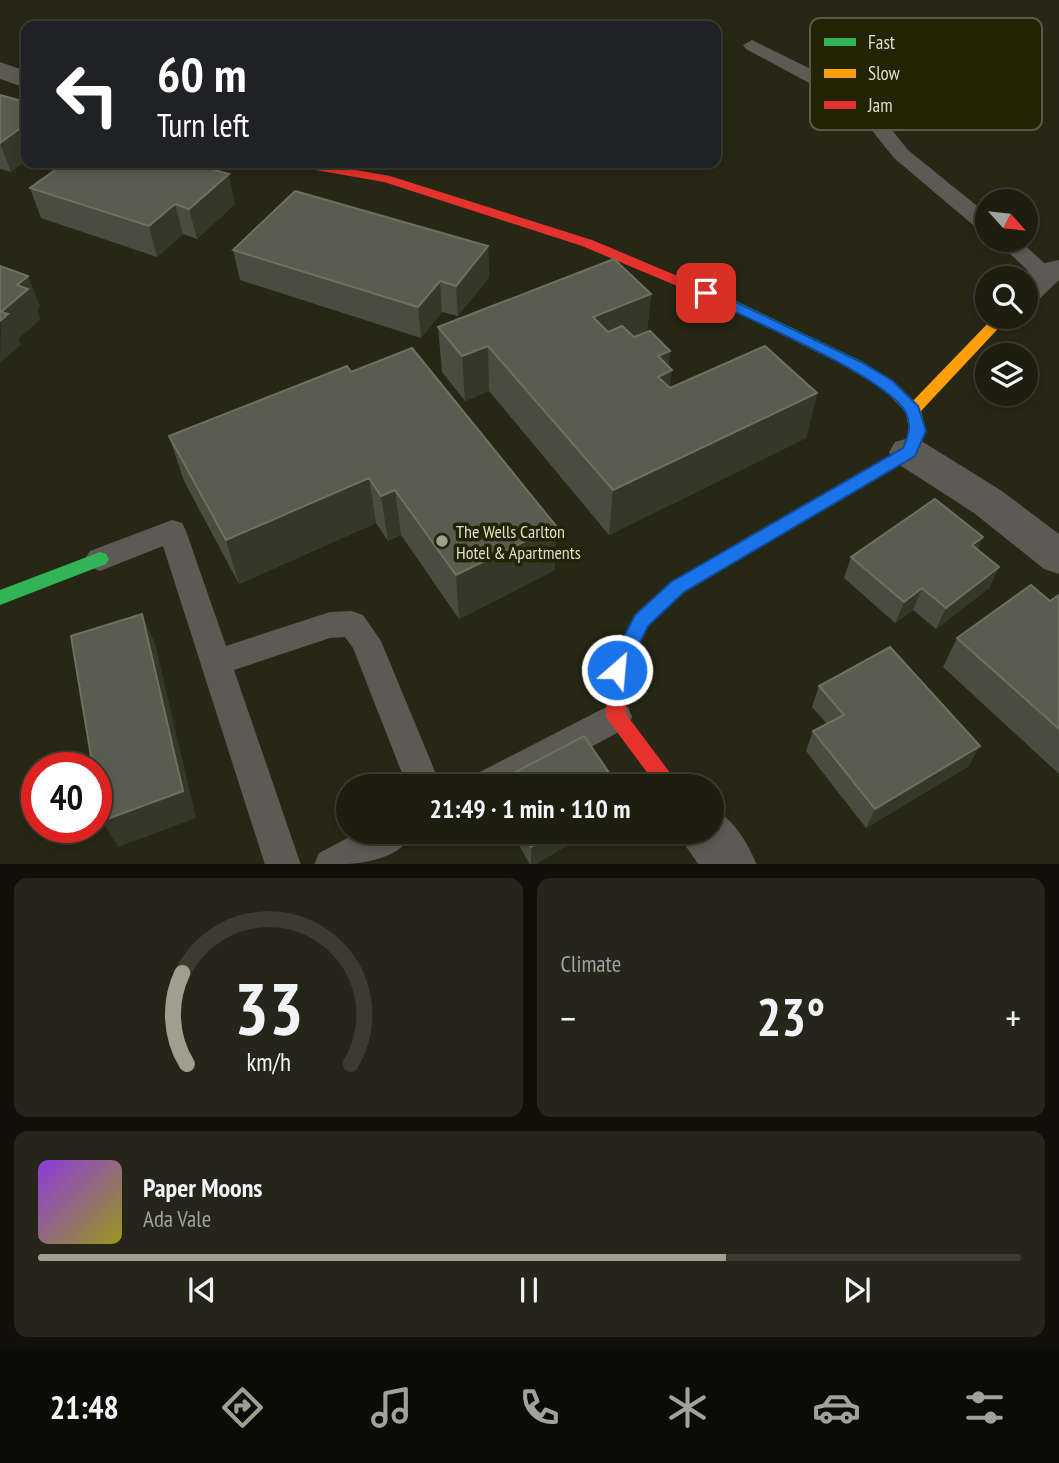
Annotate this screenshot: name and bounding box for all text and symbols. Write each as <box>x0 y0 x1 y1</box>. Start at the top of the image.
legend <box>810 18 1042 130</box>
text: Fast <box>868 30 896 54</box>
text: 60 m <box>157 42 246 106</box>
icon: left <box>42 49 133 140</box>
text: Slow <box>868 61 901 85</box>
text: Jam <box>867 93 893 117</box>
text: Turn left <box>157 104 249 146</box>
north arrow <box>975 189 1038 252</box>
map controls <box>975 189 1038 406</box>
pin <box>676 263 736 323</box>
button: search <box>975 266 1038 329</box>
icon: arrive <box>687 274 725 312</box>
button: layers <box>975 343 1038 406</box>
place label: The Wells Carlton Hotel & Apartments <box>456 520 581 564</box>
marker: The Wells Carlton Hotel & Apartments <box>434 533 450 549</box>
position arrow <box>580 633 654 707</box>
speed limit sign: 40 <box>21 752 112 843</box>
text: 21:49 · 1 min · 110 m <box>430 792 630 825</box>
text: Climate <box>561 949 621 978</box>
text: 33 <box>233 960 303 1054</box>
text: 23° <box>756 983 825 1050</box>
text: − <box>561 993 576 1042</box>
text: + <box>1005 993 1021 1042</box>
text: km/h <box>246 1045 290 1077</box>
text: Paper Moons <box>143 1171 262 1204</box>
text: Ada Vale <box>143 1204 211 1233</box>
icon: previous <box>183 1271 221 1309</box>
icon: pause <box>510 1271 548 1309</box>
icon: next <box>838 1271 876 1309</box>
icon: directions <box>218 1383 267 1432</box>
icon: music <box>367 1383 416 1432</box>
icon: phone <box>515 1383 564 1432</box>
icon: climate <box>663 1383 712 1432</box>
icon: car <box>812 1383 861 1432</box>
icon: filters <box>960 1383 1009 1432</box>
text: 21:48 <box>50 1386 119 1428</box>

